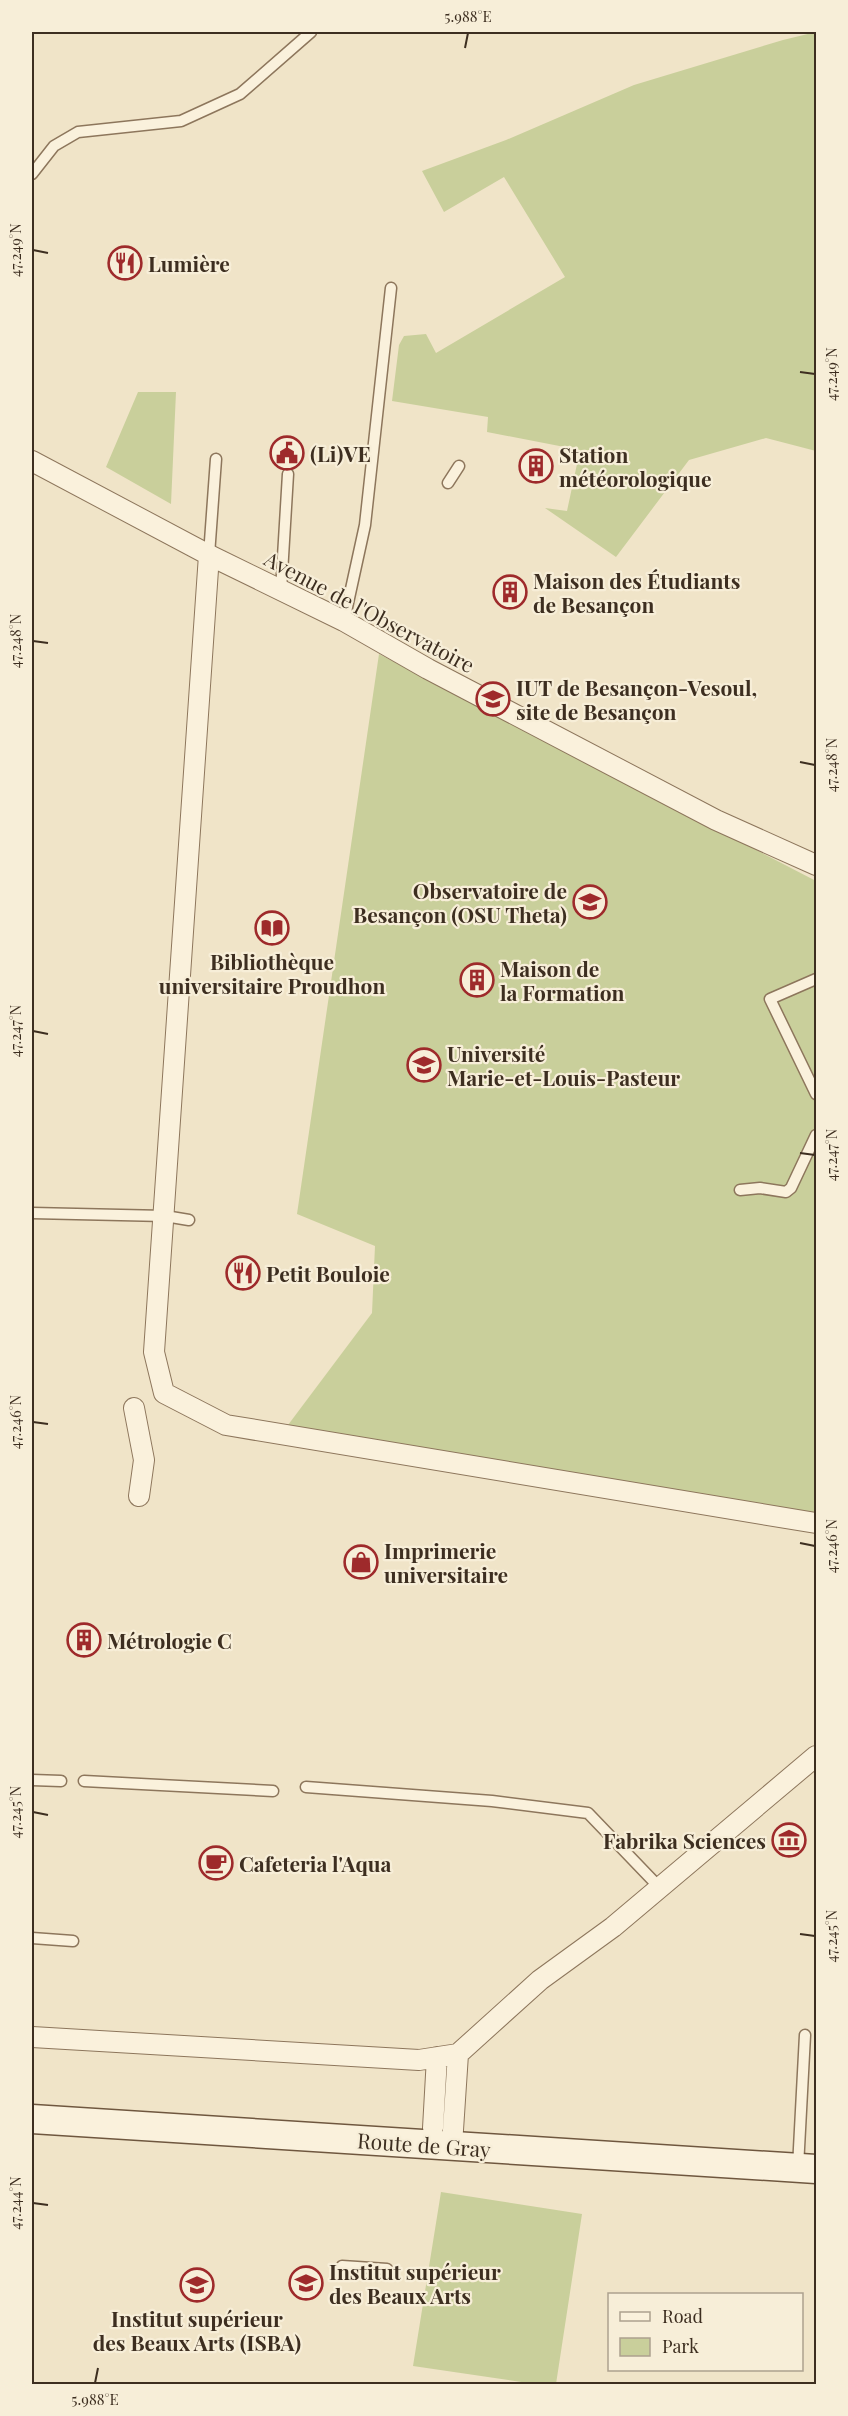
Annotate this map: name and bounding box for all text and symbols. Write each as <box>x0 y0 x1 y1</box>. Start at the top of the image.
text: 5.988°E <box>444 6 492 26</box>
text: 47.249°N <box>5 223 25 277</box>
restaurant icon: Lumière <box>107 245 143 281</box>
place label: Lumière <box>148 249 230 277</box>
text: 47.249°N <box>821 347 841 401</box>
public building icon: (Li)VE <box>269 435 305 471</box>
place label: (Li)VE <box>310 439 371 467</box>
place label: Station météorologique <box>559 440 712 492</box>
building icon: Station météorologique <box>518 448 554 484</box>
street label: Avenue de l'Observatoire <box>259 543 480 678</box>
place label: Maison des Étudiants de Besançon <box>533 566 740 618</box>
building icon: Maison des Étudiants de Besançon <box>492 574 528 610</box>
text: 47.248°N <box>5 613 25 668</box>
place label: IUT de Besançon-Vesoul, site de Besançon <box>516 673 757 725</box>
school or university icon: IUT de Besançon-Vesoul, site de Besançon <box>475 681 511 717</box>
text: 47.248°N <box>821 737 841 792</box>
place label: Observatoire de Besançon (OSU Theta) <box>353 876 567 928</box>
school or university icon: Observatoire de Besançon (OSU Theta) <box>572 884 608 920</box>
library icon: Bibliothèque universitaire Proudhon <box>254 910 290 946</box>
place label: Bibliothèque universitaire Proudhon <box>159 947 385 999</box>
place label: Maison de la Formation <box>500 954 625 1006</box>
building icon: Maison de la Formation <box>459 962 495 998</box>
text: 47.247°N <box>5 1004 25 1057</box>
place label: Université Marie-et-Louis-Pasteur <box>447 1039 680 1091</box>
school or university icon: Université Marie-et-Louis-Pasteur <box>406 1047 442 1083</box>
text: 47.247°N <box>821 1128 841 1181</box>
restaurant icon: Petit Bouloie <box>225 1255 261 1291</box>
place label: Petit Bouloie <box>266 1259 390 1287</box>
text: 47.246°N <box>5 1394 25 1449</box>
text: 47.246°N <box>821 1518 841 1573</box>
place label: Imprimerie universitaire <box>384 1536 508 1588</box>
shop icon: Imprimerie universitaire <box>343 1544 379 1580</box>
building icon: Métrologie C <box>66 1622 102 1658</box>
place label: Métrologie C <box>107 1626 232 1654</box>
text: 47.245°N <box>5 1785 25 1838</box>
museum icon: Fabrika Sciences <box>771 1822 807 1858</box>
place label: Fabrika Sciences <box>603 1826 766 1854</box>
cafe icon: Cafeteria l'Aqua <box>198 1845 234 1881</box>
place label: Cafeteria l'Aqua <box>239 1849 392 1877</box>
text: 47.245°N <box>821 1909 841 1962</box>
street label: Route de Gray <box>356 2125 492 2163</box>
text: 47.244°N <box>5 2176 25 2230</box>
place label: Institut supérieur des Beaux Arts <box>329 2257 501 2309</box>
school or university icon: Institut supérieur des Beaux Arts <box>288 2265 324 2301</box>
school or university icon: Institut supérieur des Beaux Arts (ISBA) <box>179 2267 215 2303</box>
legend <box>608 2293 803 2371</box>
place label: Institut supérieur des Beaux Arts (ISBA) <box>93 2304 301 2356</box>
text: Road <box>662 2304 703 2328</box>
text: Park <box>662 2334 699 2358</box>
text: 5.988°E <box>71 2389 119 2409</box>

